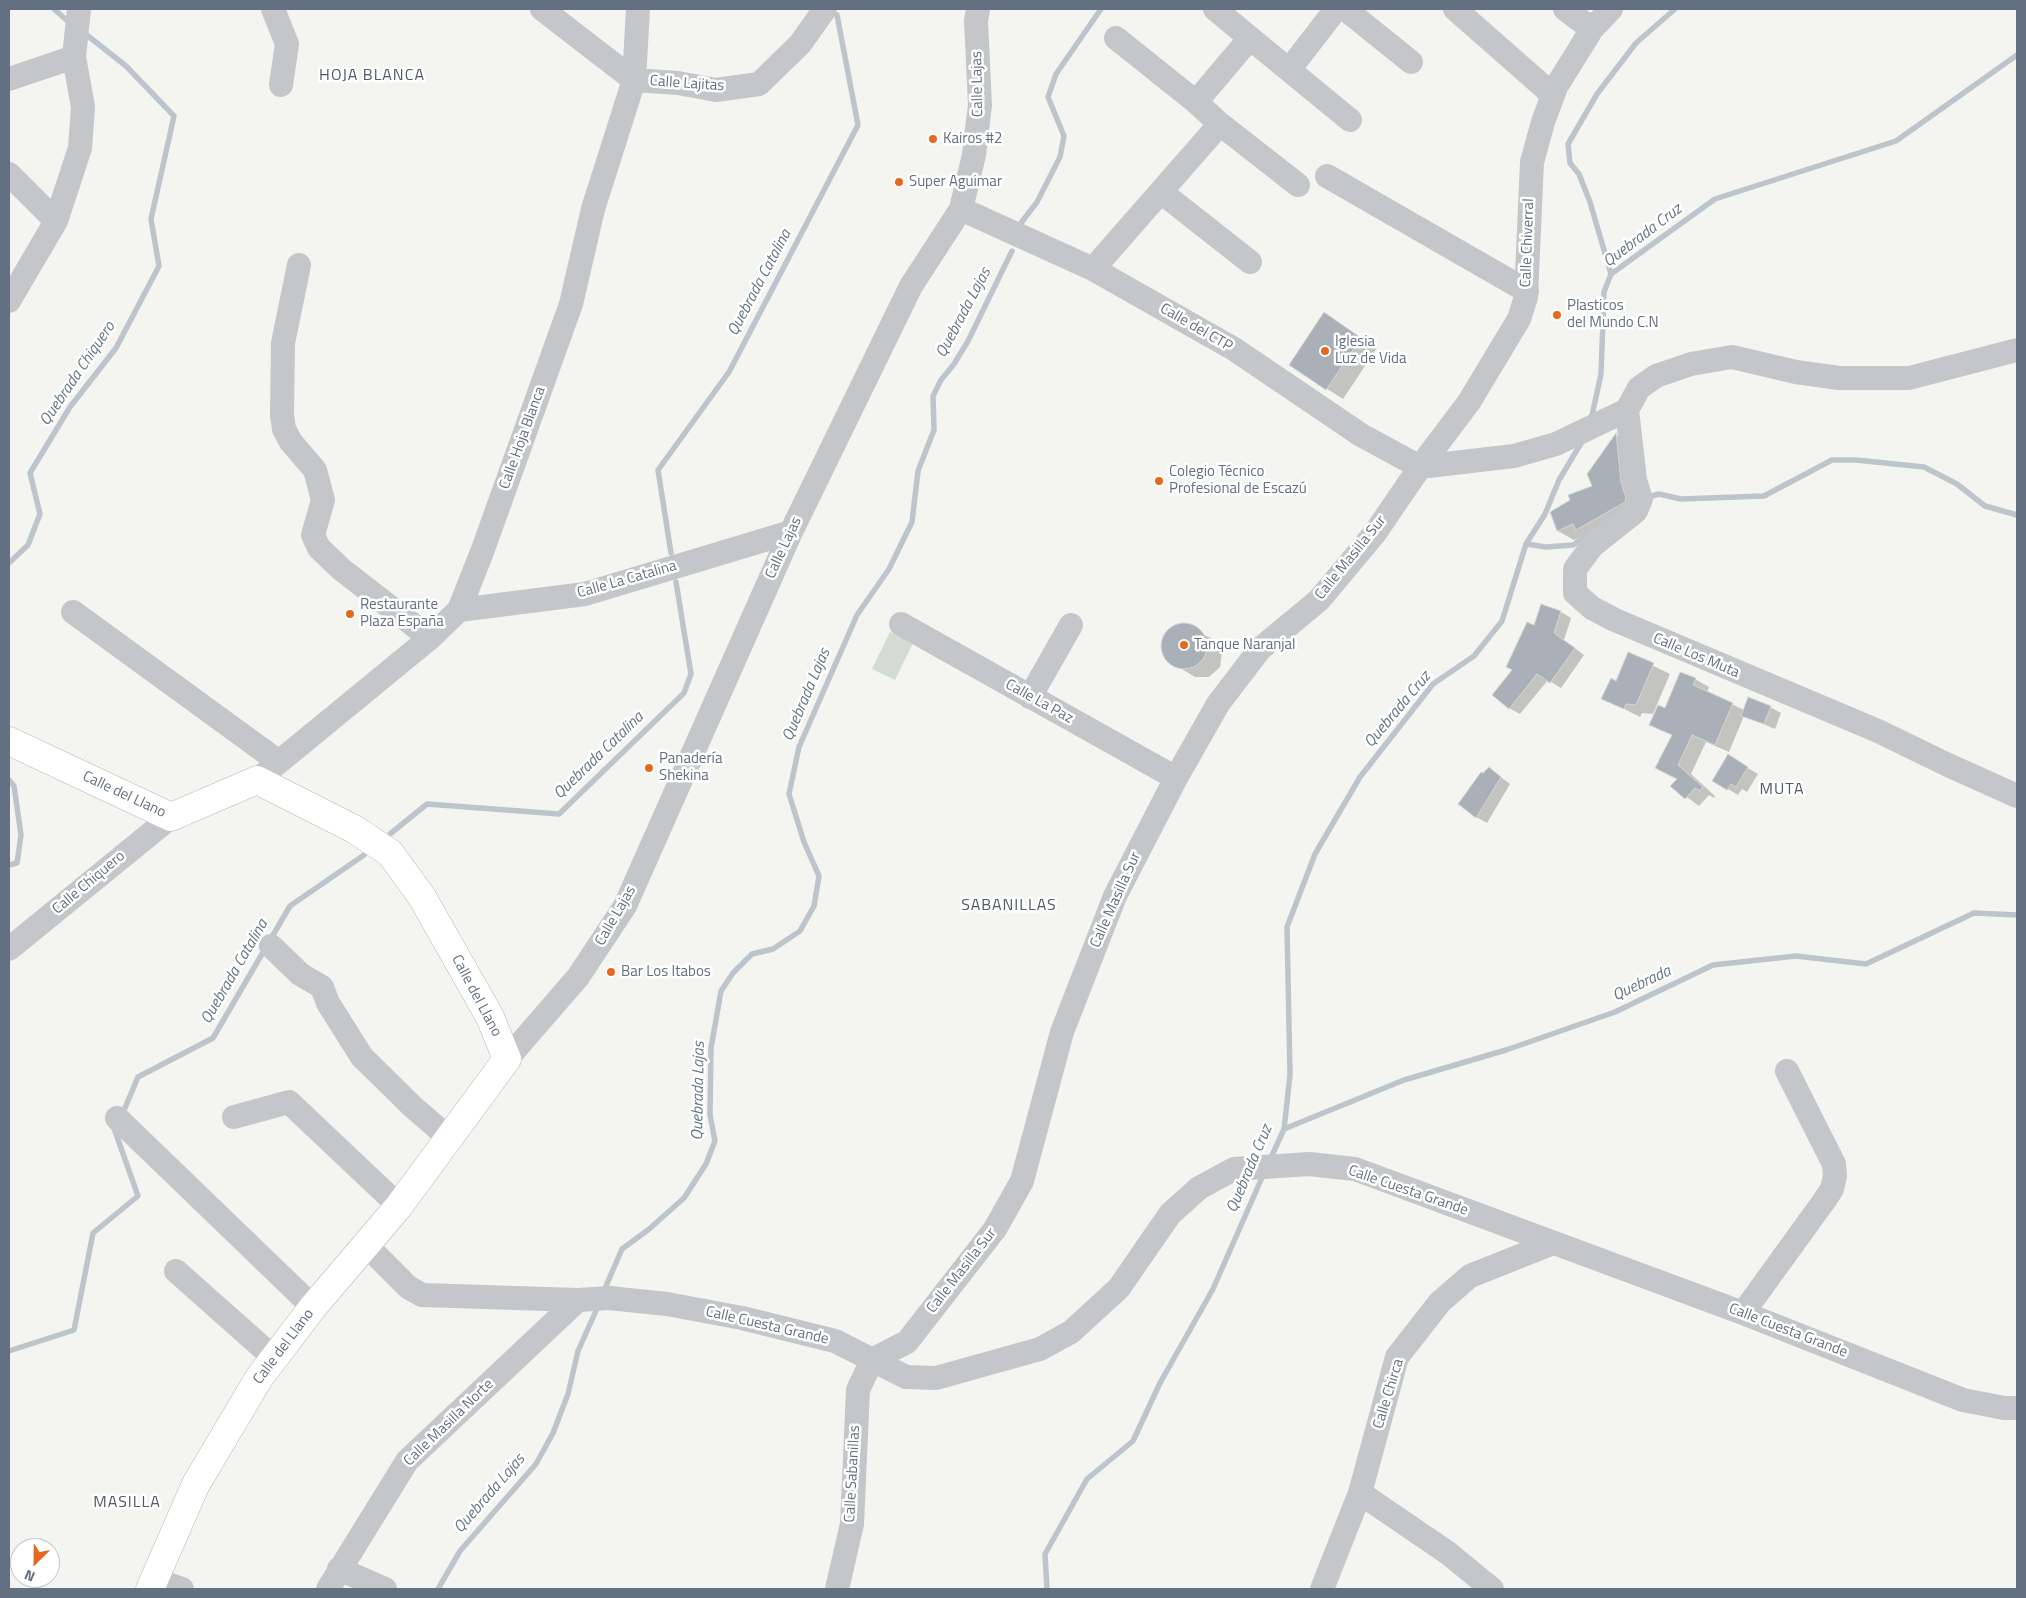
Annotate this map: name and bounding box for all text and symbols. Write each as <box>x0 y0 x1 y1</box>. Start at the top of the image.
street label: Calle Lajas <box>968 51 988 117</box>
district label: HOJA BLANCA <box>318 66 426 86</box>
street label: Calle Lajitas <box>649 72 725 96</box>
place label: Kairos #2 <box>943 130 1002 148</box>
marker: Kairos #2 <box>927 133 939 145</box>
place label: Super Aguimar <box>909 173 1002 191</box>
marker: Super Aguimar <box>893 176 905 188</box>
street label: Calle Chiverral <box>1517 198 1539 288</box>
water label: Quebrada Cruz <box>1600 200 1686 272</box>
water label: Quebrada Catalina <box>724 227 796 339</box>
water label: Quebrada Lajas <box>932 265 996 361</box>
place label: Plasticos del Mundo C.N <box>1567 297 1659 332</box>
street label: Calle del CTP <box>1157 300 1235 356</box>
marker: Plasticos del Mundo C.N <box>1551 309 1563 321</box>
water label: Quebrada Chiquero <box>36 318 120 430</box>
place label: Iglesia Luz de Vida <box>1335 333 1406 368</box>
marker: Iglesia Luz de Vida <box>1319 345 1331 357</box>
street label: Calle Hoja Blanca <box>496 384 550 492</box>
place label: Colegio Técnico Profesional de Escazú <box>1169 463 1307 498</box>
marker: Colegio Técnico Profesional de Escazú <box>1153 475 1165 487</box>
street label: Calle Masilla Sur <box>1312 512 1390 604</box>
street label: Calle Lajas <box>762 514 806 582</box>
street label: Calle La Catalina <box>575 557 679 603</box>
place label: Restaurante Plaza España <box>360 596 444 631</box>
marker: Restaurante Plaza España <box>344 608 356 620</box>
street label: Calle Los Muta <box>1650 630 1742 682</box>
place label: Tanque Naranjal <box>1194 636 1296 654</box>
marker: Tanque Naranjal <box>1178 639 1190 651</box>
water label: Quebrada Lajas <box>779 646 835 744</box>
water label: Quebrada Cruz <box>1361 668 1435 752</box>
street label: Calle La Paz <box>1002 676 1076 728</box>
water label: Quebrada Catalina <box>550 708 648 804</box>
place label: Panadería Shekina <box>659 750 722 785</box>
marker: Panadería Shekina <box>643 762 655 774</box>
street label: Calle del Llano <box>79 768 169 822</box>
district label: MUTA <box>1759 780 1805 800</box>
street label: Calle Chiquero <box>49 847 129 919</box>
street label: Calle Masilla Sur <box>1087 849 1145 951</box>
street label: Calle Lajas <box>592 883 640 949</box>
district label: SABANILLAS <box>960 896 1058 916</box>
water label: Quebrada Catalina <box>197 916 273 1028</box>
street label: Calle del Llano <box>447 952 505 1040</box>
water label: Quebrada <box>1610 962 1674 1006</box>
place label: Bar Los Itabos <box>621 963 711 981</box>
marker: Bar Los Itabos <box>605 966 617 978</box>
water label: Quebrada Lajas <box>689 1041 709 1141</box>
water label: Quebrada Cruz <box>1223 1122 1277 1216</box>
street label: Calle Cuesta Grande <box>1346 1162 1470 1220</box>
street label: Calle Masilla Sur <box>923 1225 1001 1317</box>
street label: Calle Cuesta Grande <box>1726 1300 1850 1362</box>
street label: Calle Cuesta Grande <box>704 1303 830 1349</box>
street label: Calle del Llano <box>250 1306 318 1388</box>
street label: Calle Chirca <box>1370 1357 1408 1431</box>
street label: Calle Masilla Norte <box>400 1376 498 1470</box>
street label: Calle Sabanillas <box>841 1425 865 1523</box>
water label: Quebrada Lajas <box>450 1450 530 1538</box>
district label: MASILLA <box>92 1493 162 1513</box>
north arrow <box>10 1538 60 1588</box>
text: N <box>21 1565 38 1588</box>

